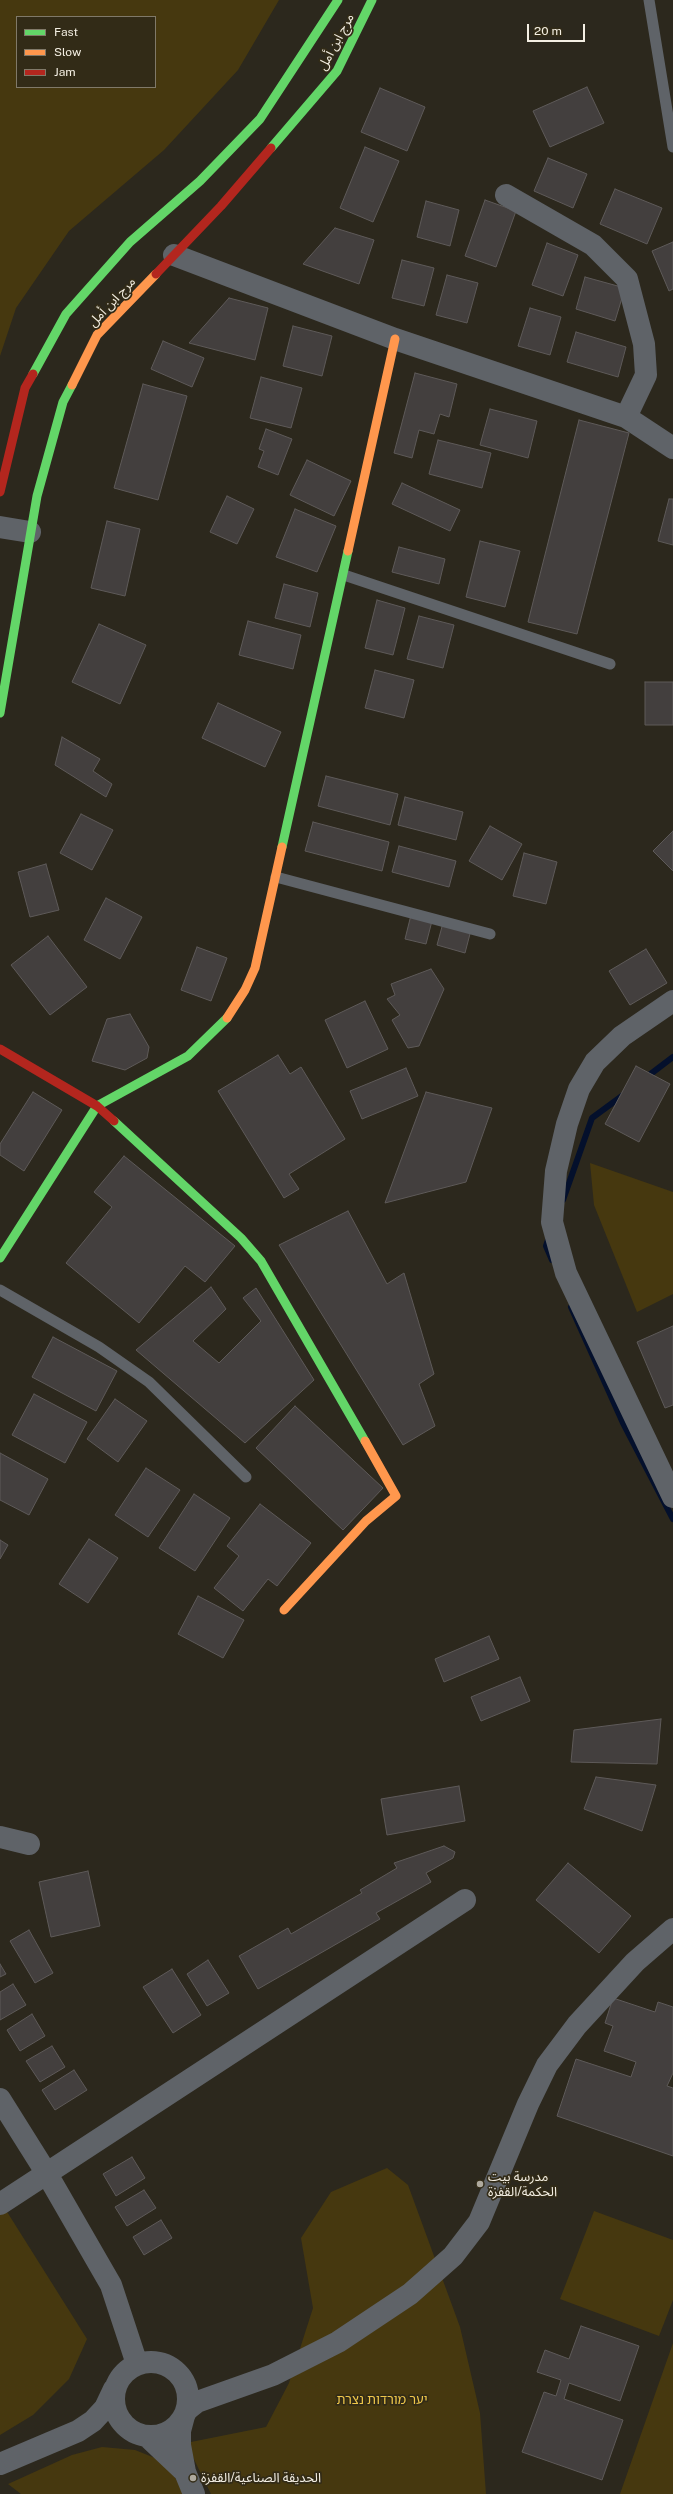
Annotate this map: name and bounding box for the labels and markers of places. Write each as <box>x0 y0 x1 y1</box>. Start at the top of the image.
place label: مدرسة بيت الحكمة/القفزة <box>488 2169 557 2200</box>
marker: مدرسة بيت الحكمة/القفزة <box>475 2179 485 2189</box>
place label: الحديقة الصناعية/القفزة <box>201 2470 321 2486</box>
marker: الحديقة الصناعية/القفزة <box>188 2473 198 2483</box>

